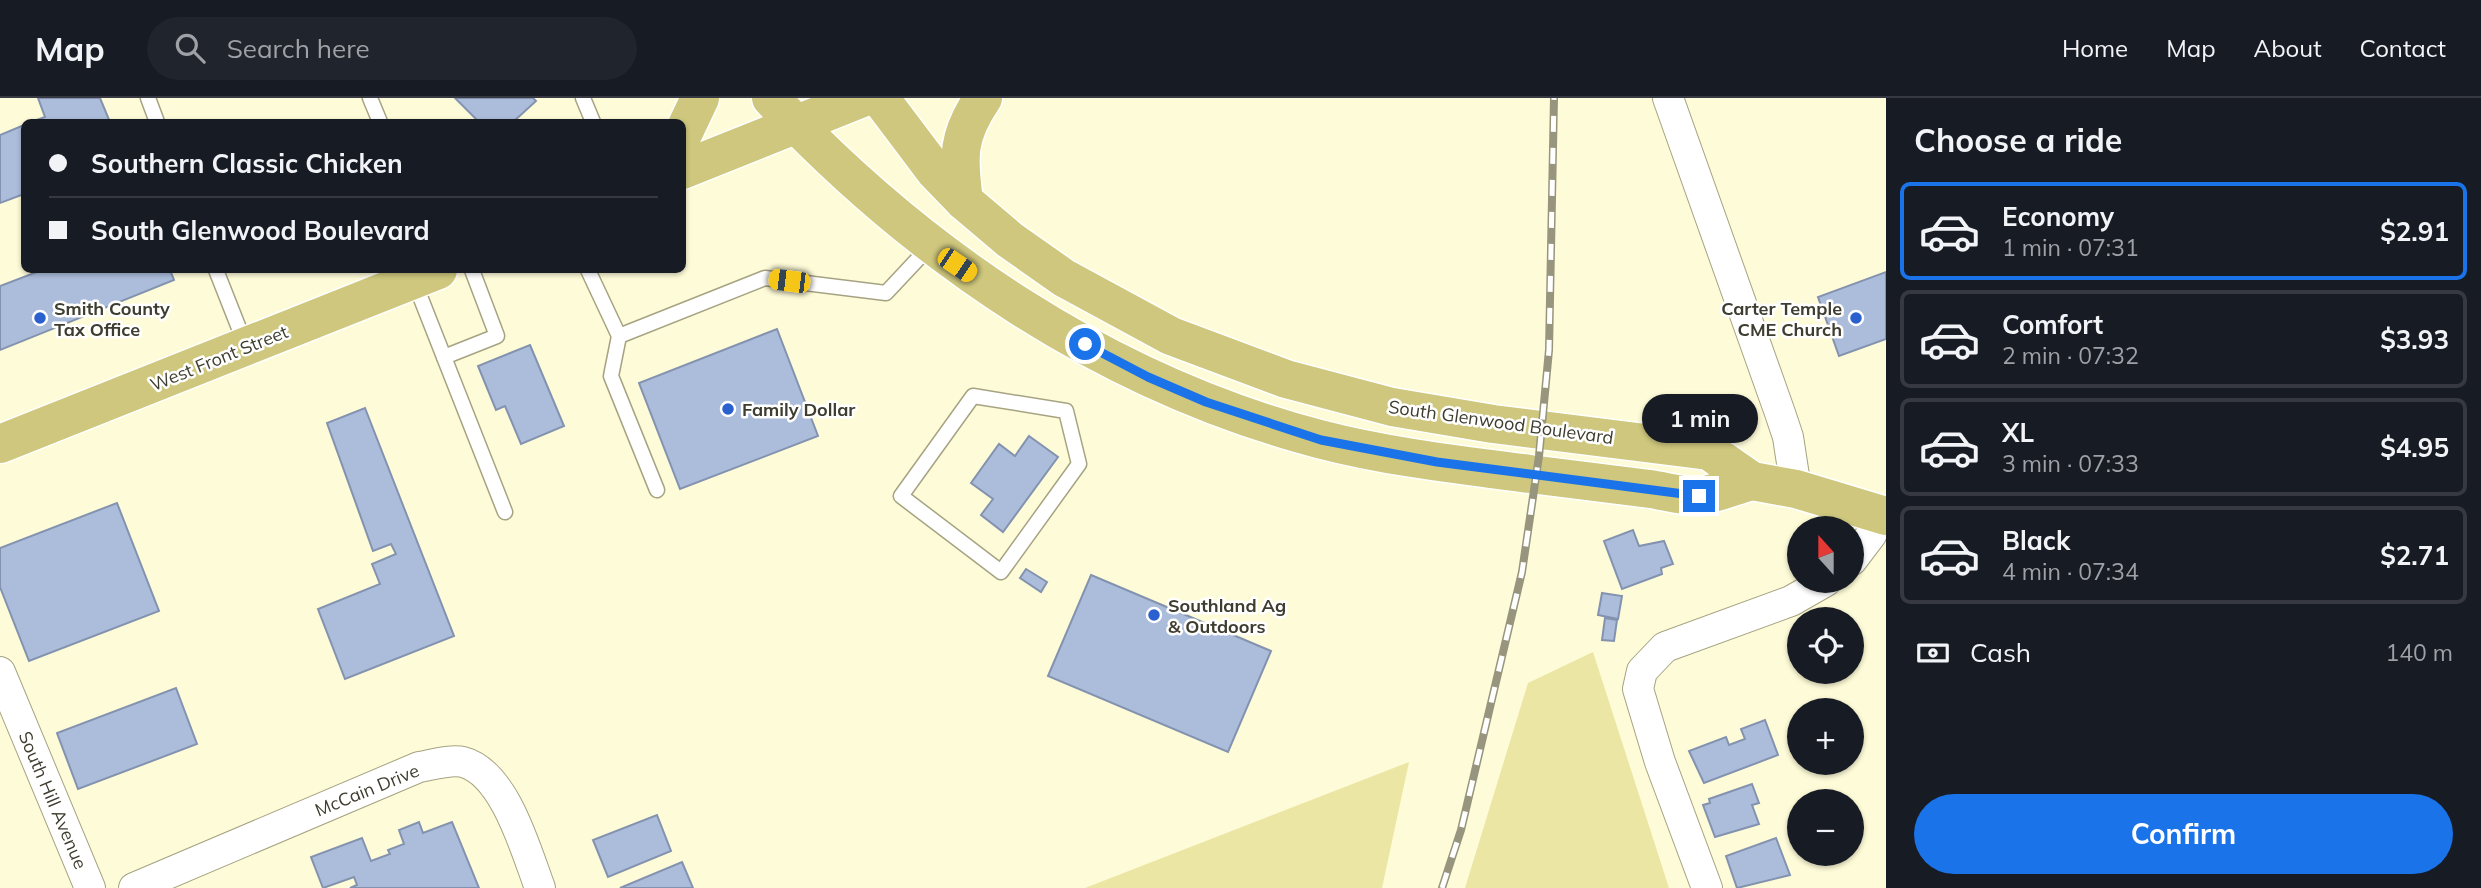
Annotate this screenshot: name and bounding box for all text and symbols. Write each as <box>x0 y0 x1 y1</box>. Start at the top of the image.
search box <box>147 17 637 80</box>
text: Map <box>35 28 105 69</box>
icon: search <box>171 29 209 67</box>
text: Search here <box>227 32 370 65</box>
text: Home <box>2062 33 2128 63</box>
text: Map <box>2166 33 2216 63</box>
text: About <box>2254 33 2322 63</box>
text: Contact <box>2360 33 2446 63</box>
text: Choose a ride <box>1914 120 2122 160</box>
text: Southern Classic Chicken <box>91 147 403 180</box>
icon: car <box>1918 200 1981 263</box>
text: Economy <box>2002 200 2114 233</box>
text: South Glenwood Boulevard <box>91 214 430 247</box>
text: $2.91 <box>2380 215 2449 248</box>
text: 1 min · 07:31 <box>2002 233 2139 262</box>
car <box>934 245 981 285</box>
car <box>767 268 812 294</box>
place label: Smith County Tax Office <box>54 297 170 341</box>
place label: Carter Temple CME Church <box>1721 297 1842 341</box>
icon: car <box>1918 308 1981 371</box>
text: Comfort <box>2002 308 2103 341</box>
marker: Smith County Tax Office <box>32 310 48 326</box>
marker: Carter Temple CME Church <box>1848 310 1864 326</box>
street label: West Front Street <box>147 320 291 396</box>
text: $3.93 <box>2380 323 2449 356</box>
route start <box>1069 328 1101 360</box>
text: 2 min · 07:32 <box>2002 341 2139 370</box>
callout: 1 min <box>1641 394 1757 444</box>
street label: South Glenwood Boulevard <box>1387 395 1615 449</box>
place label: Family Dollar <box>742 398 856 421</box>
marker: Family Dollar <box>720 401 736 417</box>
text: 1 min <box>1670 404 1730 433</box>
icon: car <box>1918 416 1981 479</box>
text: XL <box>2002 416 2034 449</box>
text: $4.95 <box>2380 431 2449 464</box>
text: 3 min · 07:33 <box>2002 449 2139 478</box>
route end <box>1683 480 1715 512</box>
north arrow <box>1787 516 1864 593</box>
map controls <box>1787 516 1864 866</box>
icon: car <box>1918 524 1981 587</box>
text: Black <box>2002 524 2070 557</box>
text: $2.71 <box>2380 539 2449 572</box>
text: 4 min · 07:34 <box>2002 557 2139 586</box>
place label: Southland Ag & Outdoors <box>1168 594 1286 638</box>
marker: Southland Ag & Outdoors <box>1146 607 1162 623</box>
button: locate <box>1787 607 1864 684</box>
icon: cash <box>1914 634 1952 672</box>
text: Cash <box>1970 636 2031 669</box>
text: 140 m <box>2385 638 2453 667</box>
button: + <box>1787 698 1864 775</box>
street label: South Hill Avenue <box>14 728 92 872</box>
street label: McCain Drive <box>312 759 422 821</box>
button: − <box>1787 789 1864 866</box>
button: Confirm <box>1914 794 2453 874</box>

